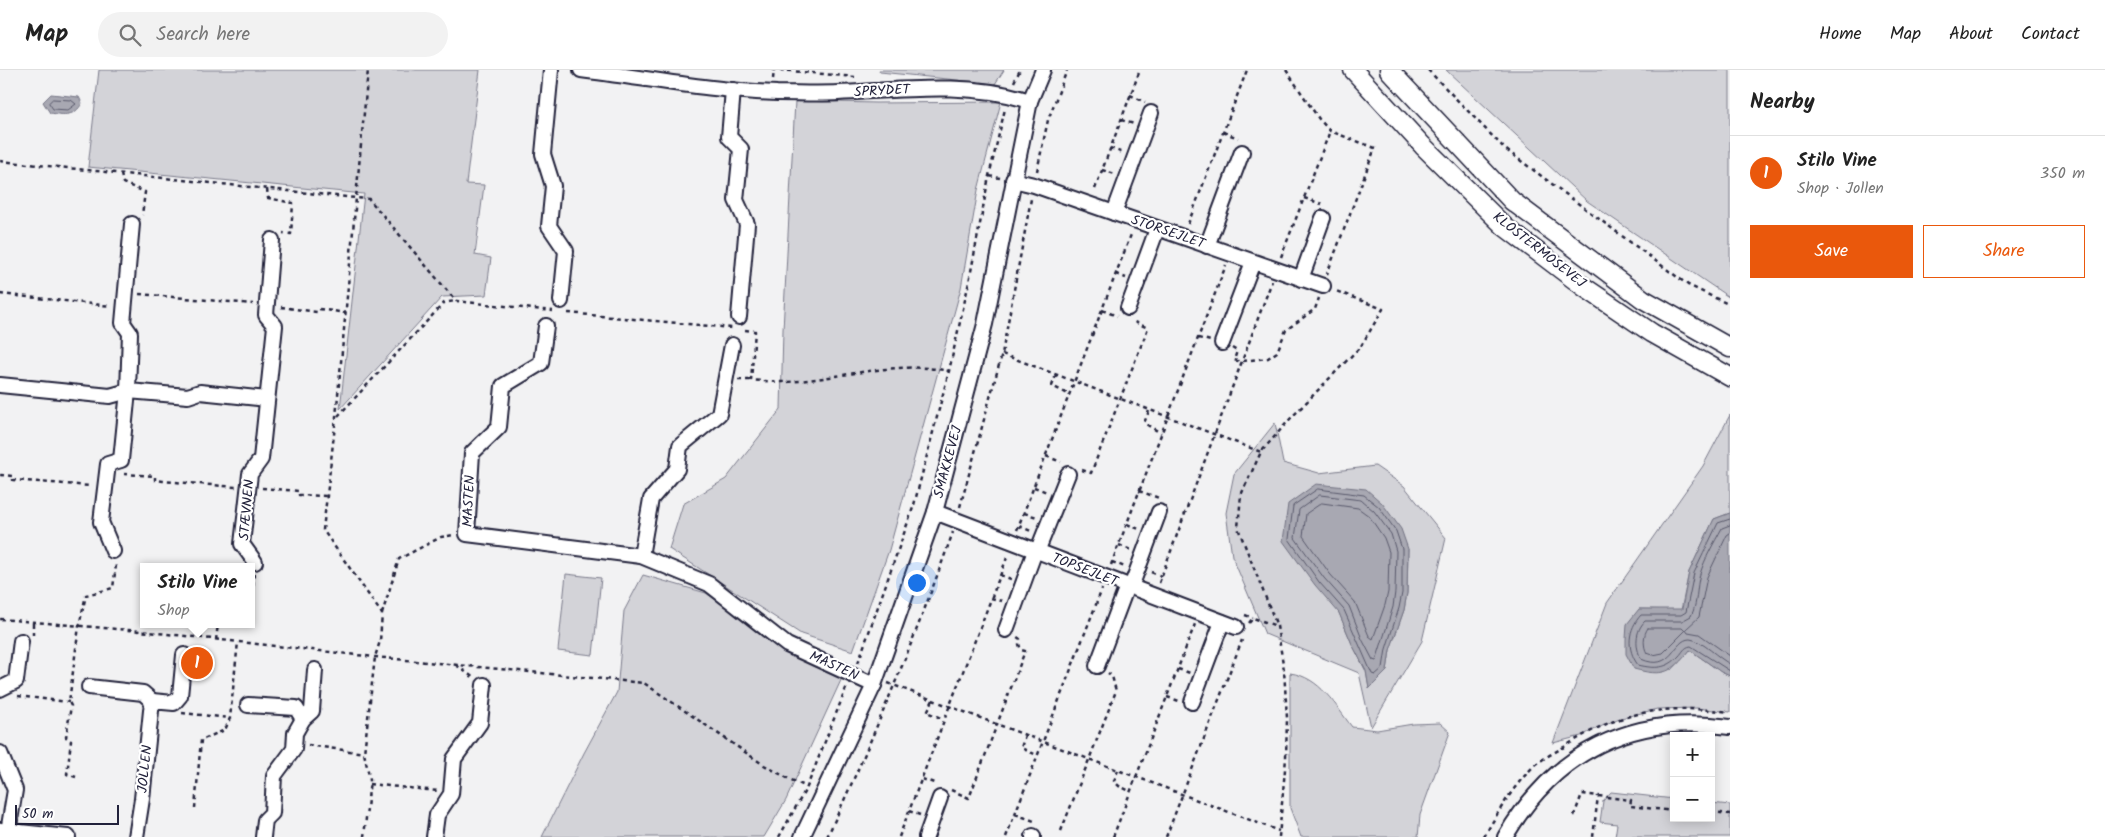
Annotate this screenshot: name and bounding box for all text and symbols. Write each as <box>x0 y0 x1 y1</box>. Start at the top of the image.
search box <box>98 12 448 57</box>
text: Map <box>25 15 68 54</box>
text: Search here <box>156 20 250 50</box>
text: Home <box>1819 20 1862 49</box>
text: Map <box>1890 20 1921 49</box>
text: About <box>1949 20 1993 49</box>
text: Contact <box>2021 20 2080 49</box>
icon: search <box>116 21 144 49</box>
street label: SPRYDET <box>853 78 912 103</box>
text: Nearby <box>1750 86 1815 119</box>
text: Stilo Vine <box>1797 146 1877 176</box>
text: 1 <box>1764 161 1768 186</box>
text: 350 m <box>2040 161 2085 186</box>
text: Shop · Jollen <box>1797 176 1884 201</box>
street label: KLOSTERMOSEVEJ <box>1488 206 1591 294</box>
street label: STORSEJLET <box>1128 209 1209 255</box>
button: Save <box>1750 225 1913 278</box>
button: Share <box>1923 225 2085 278</box>
street label: SMAKKEVEJ <box>928 423 968 501</box>
street label: MASTEN <box>457 474 481 528</box>
street label: STÆVNEN <box>233 478 261 541</box>
street label: TOPSEJLET <box>1049 547 1123 593</box>
popup <box>140 563 255 628</box>
text: Stilo Vine <box>158 568 237 598</box>
your location <box>904 570 930 596</box>
text: Shop <box>158 598 190 623</box>
pin: 1 <box>181 644 213 682</box>
street label: MASTEN <box>806 645 863 687</box>
map controls <box>1670 732 1715 822</box>
button: + <box>1670 732 1715 777</box>
street label: JOLLEN <box>132 743 159 794</box>
button: − <box>1670 777 1715 822</box>
scale bar <box>15 802 119 825</box>
text: 50 m <box>22 803 53 825</box>

